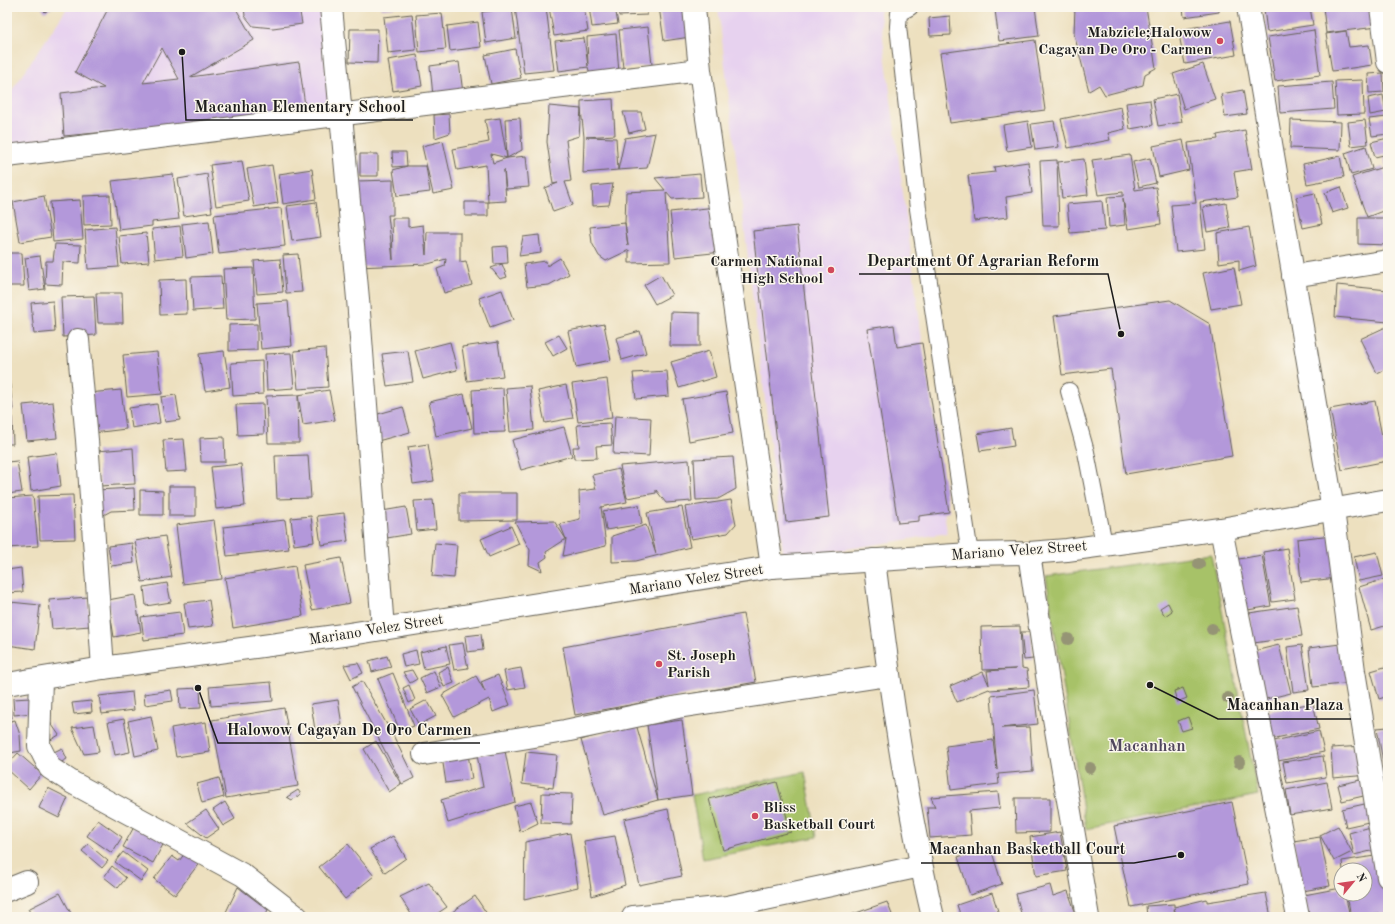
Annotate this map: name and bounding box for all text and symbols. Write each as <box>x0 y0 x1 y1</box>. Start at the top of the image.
place label: Mabzicle;Halowow Cagayan De Oro - Carmen <box>1038 26 1212 58</box>
marker: Mabzicle;Halowow Cagayan De Oro - Carmen <box>1215 36 1225 46</box>
callout: Macanhan Elementary School <box>186 92 413 120</box>
text: Macanhan Elementary School <box>194 100 406 116</box>
callout: Department Of Agrarian Reform <box>859 246 1108 274</box>
text: Department Of Agrarian Reform <box>867 254 1099 270</box>
place label: Carmen National High School <box>710 255 823 287</box>
marker: Carmen National High School <box>826 265 836 275</box>
street label: Mariano Velez Street <box>951 539 1087 564</box>
street label: Mariano Velez Street <box>628 562 765 599</box>
street label: Mariano Velez Street <box>308 612 445 649</box>
place label: St. Joseph Parish <box>667 649 736 681</box>
marker: St. Joseph Parish <box>654 659 664 669</box>
callout: Macanhan Plaza <box>1218 691 1351 719</box>
text: Macanhan Plaza <box>1226 698 1344 714</box>
callout: Halowow Cagayan De Oro Carmen <box>218 715 480 743</box>
text: Halowow Cagayan De Oro Carmen <box>226 723 472 739</box>
district label: Macanhan <box>1108 738 1186 755</box>
place label: Bliss Basketball Court <box>763 801 876 833</box>
marker: Bliss Basketball Court <box>750 811 760 821</box>
callout: Macanhan Basketball Court <box>921 835 1134 863</box>
text: Macanhan Basketball Court <box>928 842 1126 858</box>
north arrow <box>1333 862 1373 902</box>
text: N <box>1354 872 1368 885</box>

